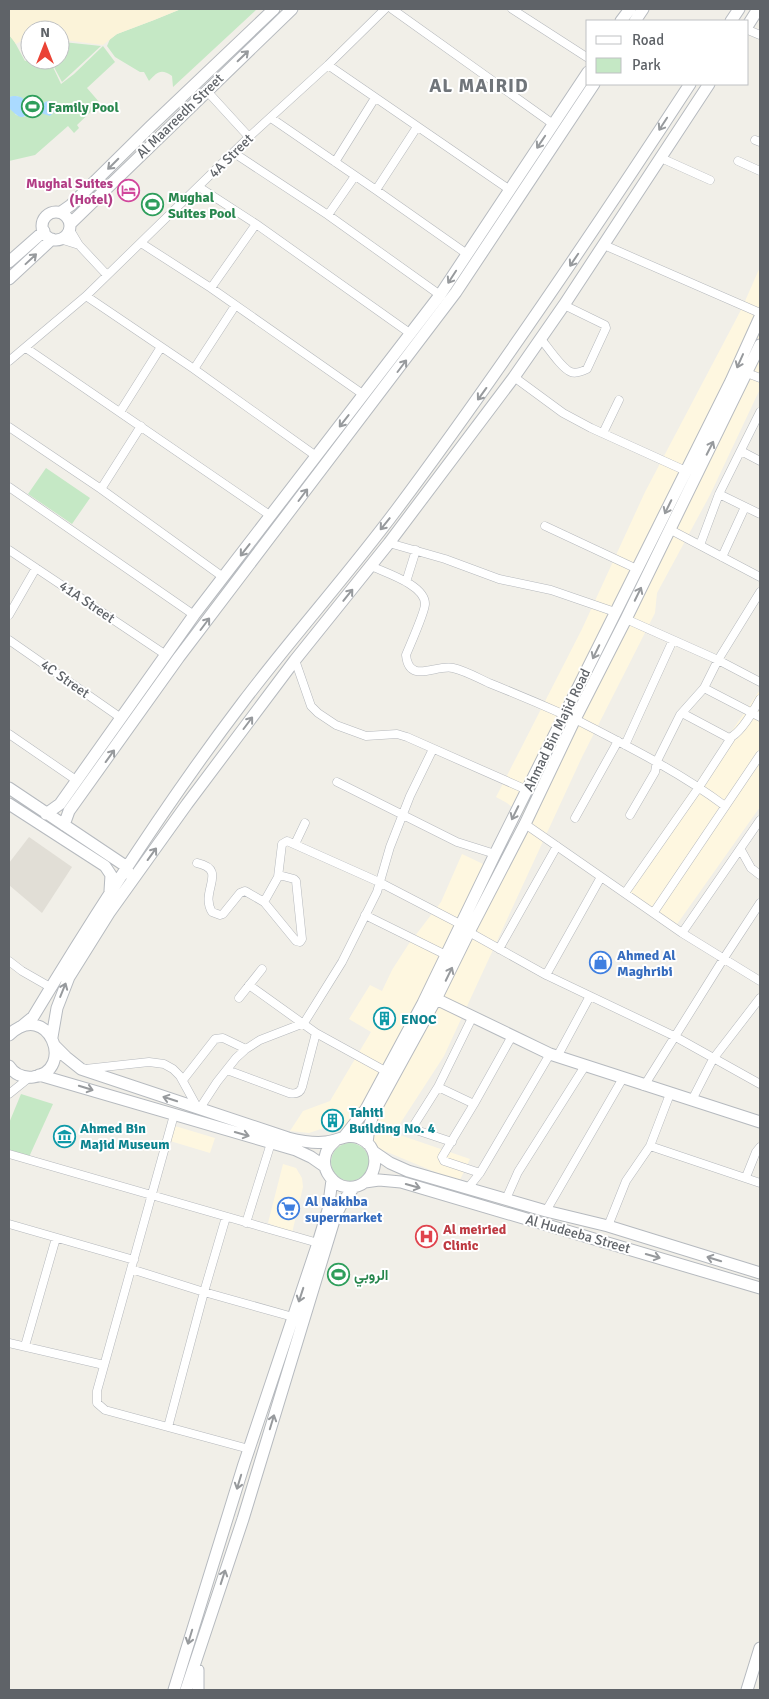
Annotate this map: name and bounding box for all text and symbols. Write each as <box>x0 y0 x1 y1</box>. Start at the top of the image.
north arrow <box>20 20 70 70</box>
legend <box>586 20 749 85</box>
text: N <box>40 24 50 41</box>
text: Road <box>632 31 664 49</box>
one-way arrow <box>236 50 248 62</box>
text: Park <box>632 56 661 74</box>
street label: Al Maareedh Street <box>133 70 227 162</box>
district label: AL MAIRID <box>429 74 529 98</box>
sports icon: Family Pool <box>20 95 44 119</box>
place label: Family Pool <box>48 99 119 116</box>
one-way arrow <box>658 117 668 131</box>
street label: 4A Street <box>205 130 257 182</box>
one-way arrow <box>536 134 546 148</box>
one-way arrow <box>107 158 119 170</box>
place label: Mughal Suites (Hotel) <box>26 175 113 208</box>
hotel icon: Mughal Suites (Hotel) <box>117 179 141 203</box>
place label: Mughal Suites Pool <box>168 189 236 222</box>
sports icon: Mughal Suites Pool <box>140 193 164 217</box>
one-way arrow <box>24 253 37 265</box>
one-way arrow <box>569 253 579 267</box>
one-way arrow <box>446 270 456 284</box>
one-way arrow <box>735 353 745 368</box>
one-way arrow <box>396 360 407 373</box>
one-way arrow <box>477 387 487 401</box>
one-way arrow <box>338 414 349 427</box>
one-way arrow <box>706 441 715 456</box>
one-way arrow <box>298 489 309 502</box>
one-way arrow <box>663 499 673 514</box>
one-way arrow <box>379 518 390 531</box>
one-way arrow <box>239 543 250 556</box>
street label: 41A Street <box>56 577 118 627</box>
one-way arrow <box>633 586 643 601</box>
one-way arrow <box>342 589 353 602</box>
one-way arrow <box>199 618 210 631</box>
one-way arrow <box>590 644 600 659</box>
street label: 4C Street <box>37 656 93 702</box>
street label: Ahmad Bin Majid Road <box>520 666 594 794</box>
one-way arrow <box>242 717 253 730</box>
one-way arrow <box>104 750 115 763</box>
one-way arrow <box>510 805 520 820</box>
one-way arrow <box>146 848 157 861</box>
place label: Ahmed Al Maghribi <box>617 947 676 980</box>
shop icon: Ahmed Al Maghribi <box>589 951 613 975</box>
one-way arrow <box>444 967 454 982</box>
one-way arrow <box>59 983 68 998</box>
building icon: ENOC <box>373 1007 397 1031</box>
place label: ENOC <box>401 1011 437 1028</box>
one-way arrow <box>78 1084 94 1094</box>
one-way arrow <box>163 1093 179 1103</box>
place label: Tahiti Building No. 4 <box>349 1104 436 1137</box>
building icon: Tahiti Building No. 4 <box>321 1108 345 1132</box>
place label: Ahmed Bin Majid Museum <box>80 1120 169 1153</box>
museum icon: Ahmed Bin Majid Museum <box>52 1124 76 1148</box>
one-way arrow <box>233 1130 249 1140</box>
one-way arrow <box>404 1181 420 1191</box>
place label: Al Nakhba supermarket <box>305 1193 383 1226</box>
supermarket icon: Al Nakhba supermarket <box>277 1197 301 1221</box>
street label: Al Hudeeba Street <box>524 1211 632 1257</box>
place label: Al meiried Clinic <box>443 1221 507 1254</box>
hospital icon: Al meiried Clinic <box>415 1225 439 1249</box>
one-way arrow <box>644 1252 660 1262</box>
one-way arrow <box>706 1253 722 1263</box>
sports icon: الروبي <box>326 1263 350 1287</box>
place label: الروبي <box>354 1267 388 1287</box>
one-way arrow <box>296 1286 305 1302</box>
one-way arrow <box>268 1415 278 1431</box>
one-way arrow <box>233 1474 243 1490</box>
one-way arrow <box>219 1570 229 1586</box>
one-way arrow <box>185 1629 195 1645</box>

